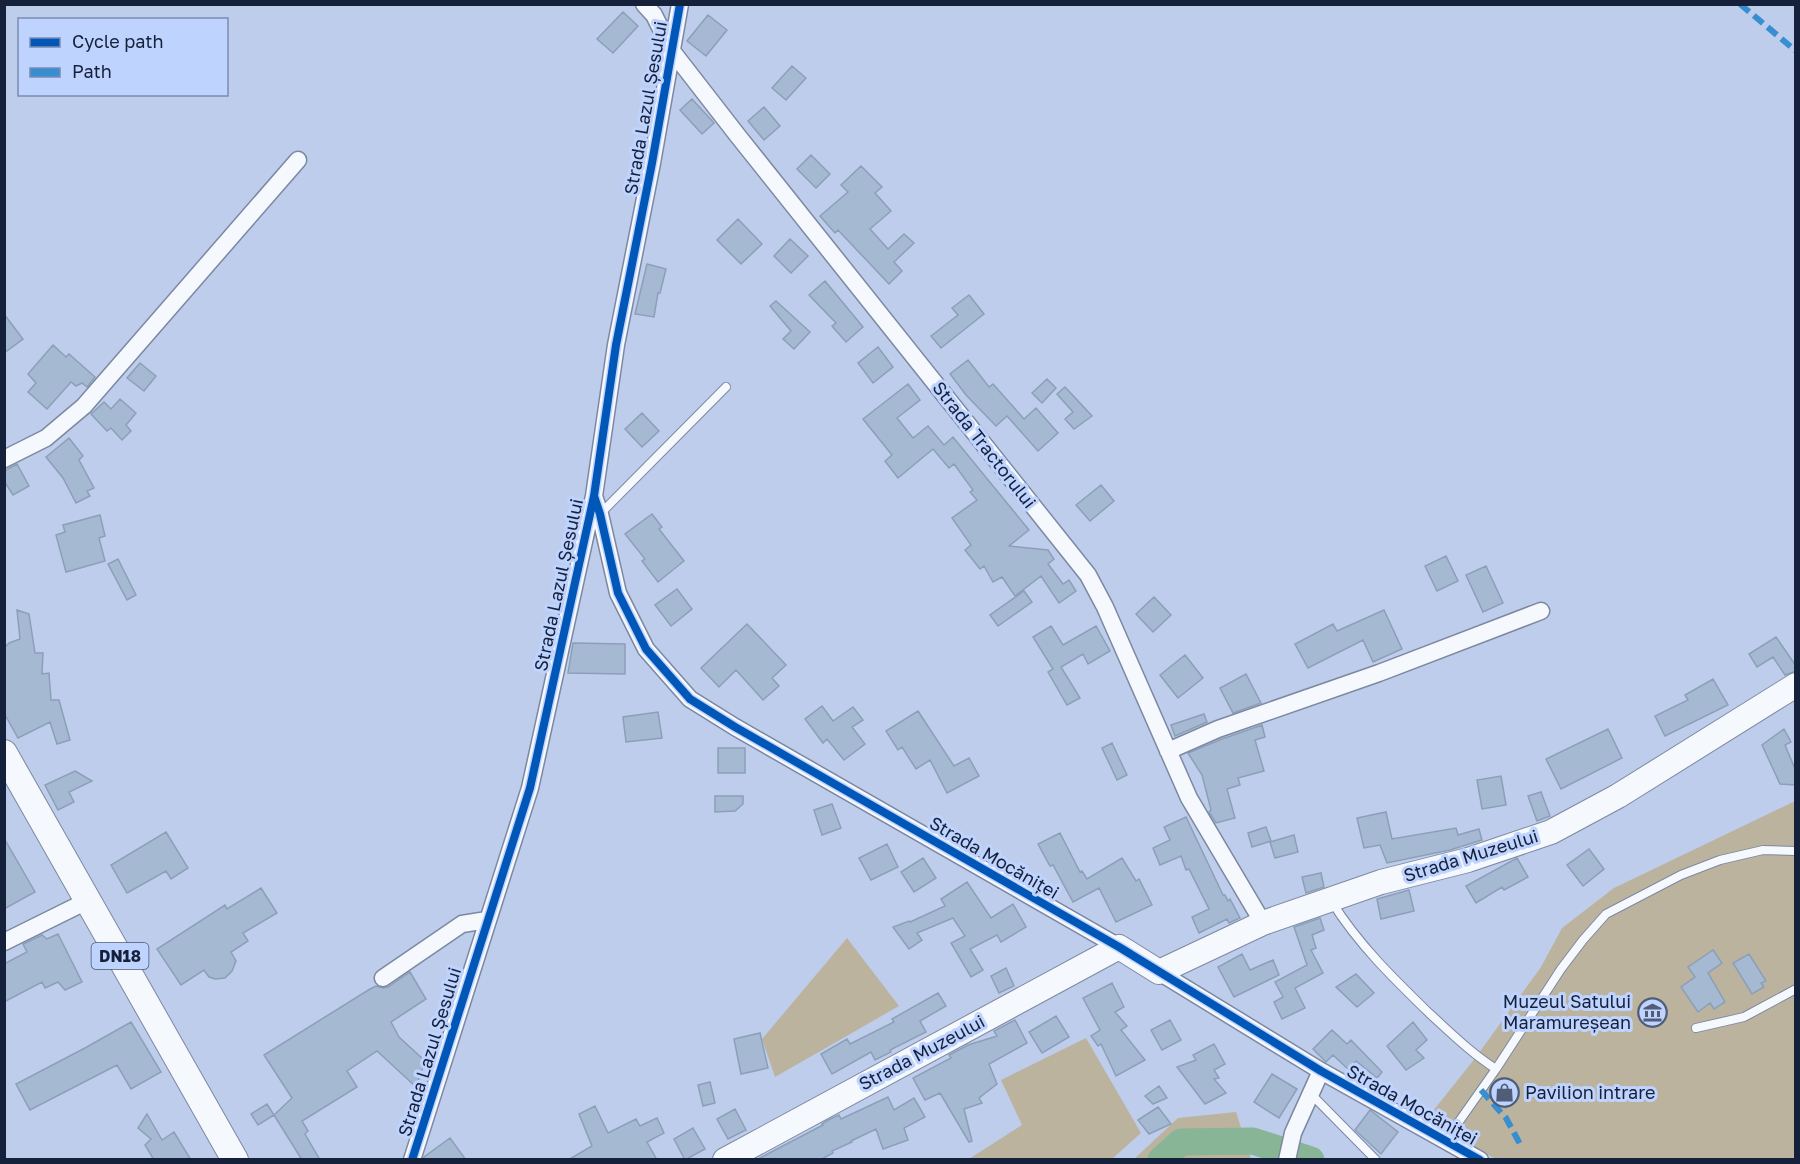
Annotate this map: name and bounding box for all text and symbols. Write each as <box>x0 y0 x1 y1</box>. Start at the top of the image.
legend <box>18 18 228 96</box>
street label: Strada Lazul Șesului <box>619 19 671 196</box>
text: Cycle path <box>72 30 164 52</box>
text: Path <box>72 60 112 82</box>
street label: Strada Tractorului <box>928 377 1041 512</box>
street label: Strada Lazul Șesului <box>529 496 587 673</box>
street label: Strada Mocăniței <box>926 811 1063 903</box>
street label: Strada Muzeului <box>1401 824 1541 886</box>
road number: DN18 <box>92 943 148 969</box>
street label: Strada Lazul Șesului <box>393 964 465 1139</box>
place label: Muzeul Satului Maramureșean <box>1503 990 1631 1033</box>
museum icon: Muzeul Satului Maramureșean <box>1636 996 1668 1028</box>
street label: Strada Muzeului <box>855 1010 988 1095</box>
street label: Strada Mocăniței <box>1343 1059 1482 1149</box>
shop icon: Pavilion intrare <box>1488 1077 1520 1109</box>
place label: Pavilion intrare <box>1525 1081 1655 1103</box>

